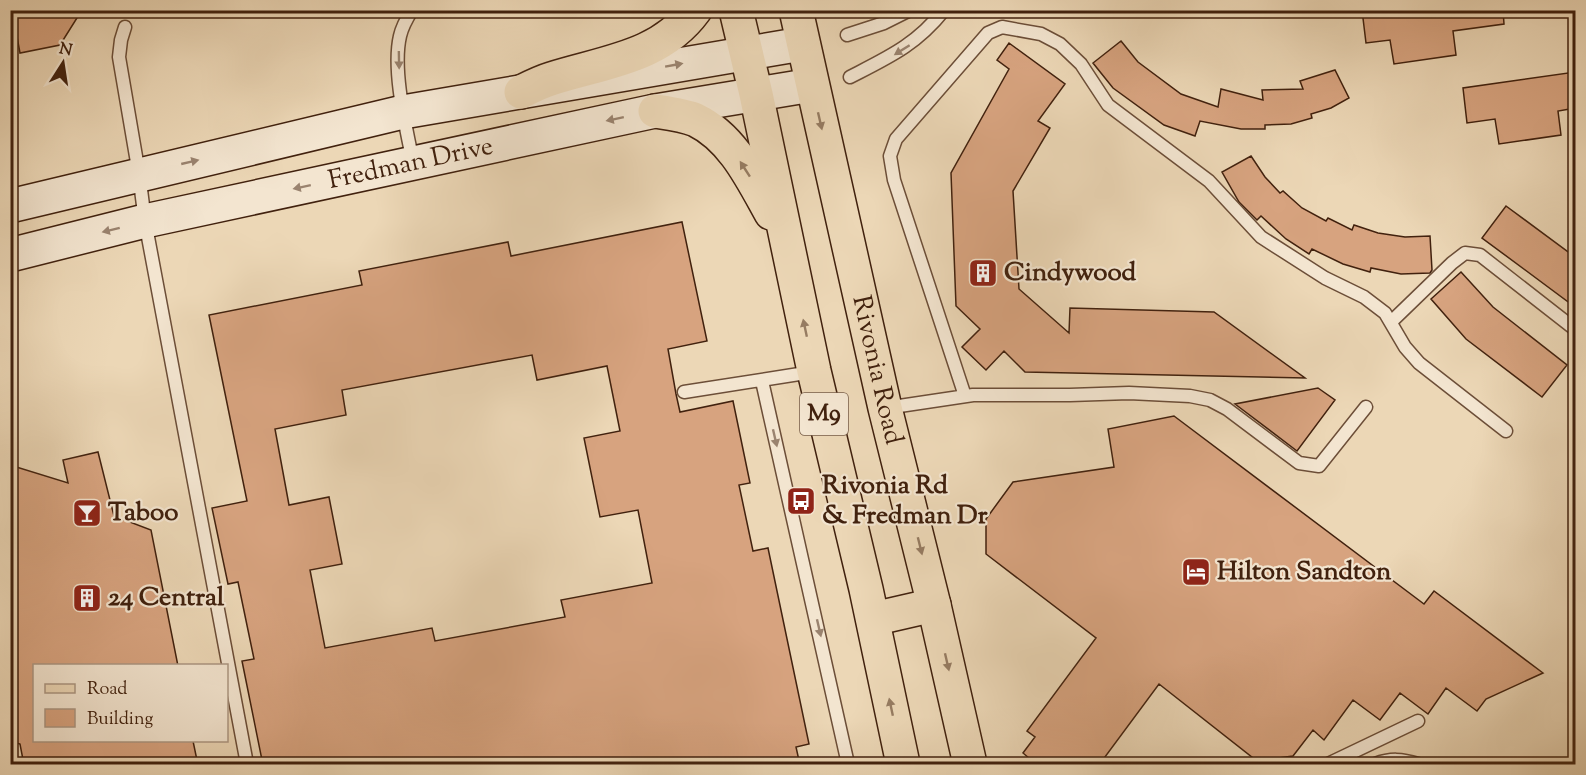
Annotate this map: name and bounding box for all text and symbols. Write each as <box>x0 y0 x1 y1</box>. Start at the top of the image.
north arrow <box>33 33 93 93</box>
text: N <box>57 38 74 63</box>
one-way arrow <box>893 44 910 55</box>
one-way arrow <box>394 50 404 69</box>
one-way arrow <box>664 60 683 69</box>
one-way arrow <box>816 112 826 131</box>
one-way arrow <box>606 115 625 124</box>
street label: Fredman Drive <box>325 128 497 199</box>
one-way arrow <box>180 157 199 166</box>
one-way arrow <box>739 162 751 178</box>
one-way arrow <box>292 183 311 192</box>
one-way arrow <box>102 225 121 235</box>
place label: Cindywood <box>1004 255 1137 292</box>
building icon: Cindywood <box>967 257 999 289</box>
street label: Rivonia Road <box>842 292 912 449</box>
one-way arrow <box>799 318 809 337</box>
road number: M9 <box>800 393 848 435</box>
one-way arrow <box>771 429 781 447</box>
place label: Rivonia Rd & Fredman Dr <box>822 468 988 535</box>
bus stop icon: Rivonia Rd & Fredman Dr <box>785 485 817 517</box>
place label: Taboo <box>108 495 178 532</box>
bar icon: Taboo <box>71 497 103 529</box>
one-way arrow <box>915 537 925 555</box>
place label: Hilton Sandton <box>1217 554 1392 591</box>
hotel icon: Hilton Sandton <box>1180 556 1212 588</box>
place label: 24 Central <box>108 580 225 617</box>
building icon: 24 Central <box>71 582 103 614</box>
one-way arrow <box>814 619 824 637</box>
one-way arrow <box>943 653 952 672</box>
legend <box>33 664 228 742</box>
text: Road <box>87 677 127 703</box>
one-way arrow <box>886 698 895 717</box>
text: Building <box>87 707 153 733</box>

